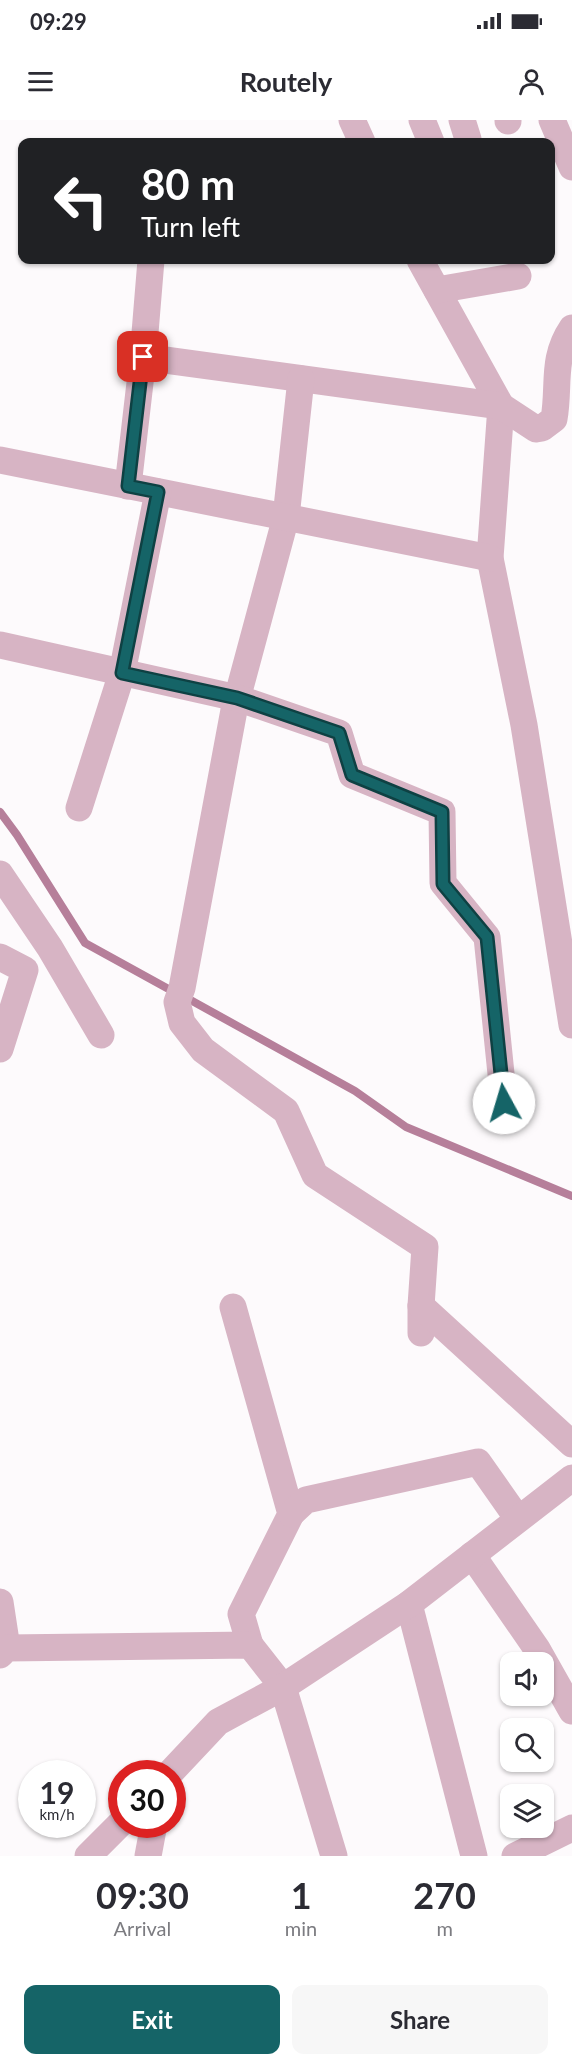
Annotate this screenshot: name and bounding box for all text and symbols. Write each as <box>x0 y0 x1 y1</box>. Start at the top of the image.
text: 09:29 <box>30 8 87 35</box>
icon: menu <box>24 65 57 98</box>
text: Routely <box>240 65 332 98</box>
icon: person <box>515 65 548 98</box>
text: 80 m <box>141 159 235 209</box>
icon: left <box>42 162 120 240</box>
text: Turn left <box>141 210 240 243</box>
pin <box>117 331 168 382</box>
icon: arrive <box>126 340 159 373</box>
position arrow <box>472 1071 536 1135</box>
map controls <box>500 1652 554 1838</box>
button: sound <box>500 1652 554 1706</box>
button: search <box>500 1718 554 1772</box>
speed limit sign: 30 <box>108 1760 186 1838</box>
text: 19 <box>40 1774 74 1810</box>
button: layers <box>500 1784 554 1838</box>
text: km/h <box>39 1805 75 1823</box>
text: 09:30 <box>96 1873 189 1917</box>
text: 1 <box>291 1873 312 1917</box>
text: 270 <box>413 1873 476 1917</box>
text: Arrival <box>114 1916 171 1940</box>
text: min <box>285 1916 317 1940</box>
text: m <box>436 1916 453 1940</box>
button: Exit <box>24 1985 280 2054</box>
button: Share <box>292 1985 548 2054</box>

